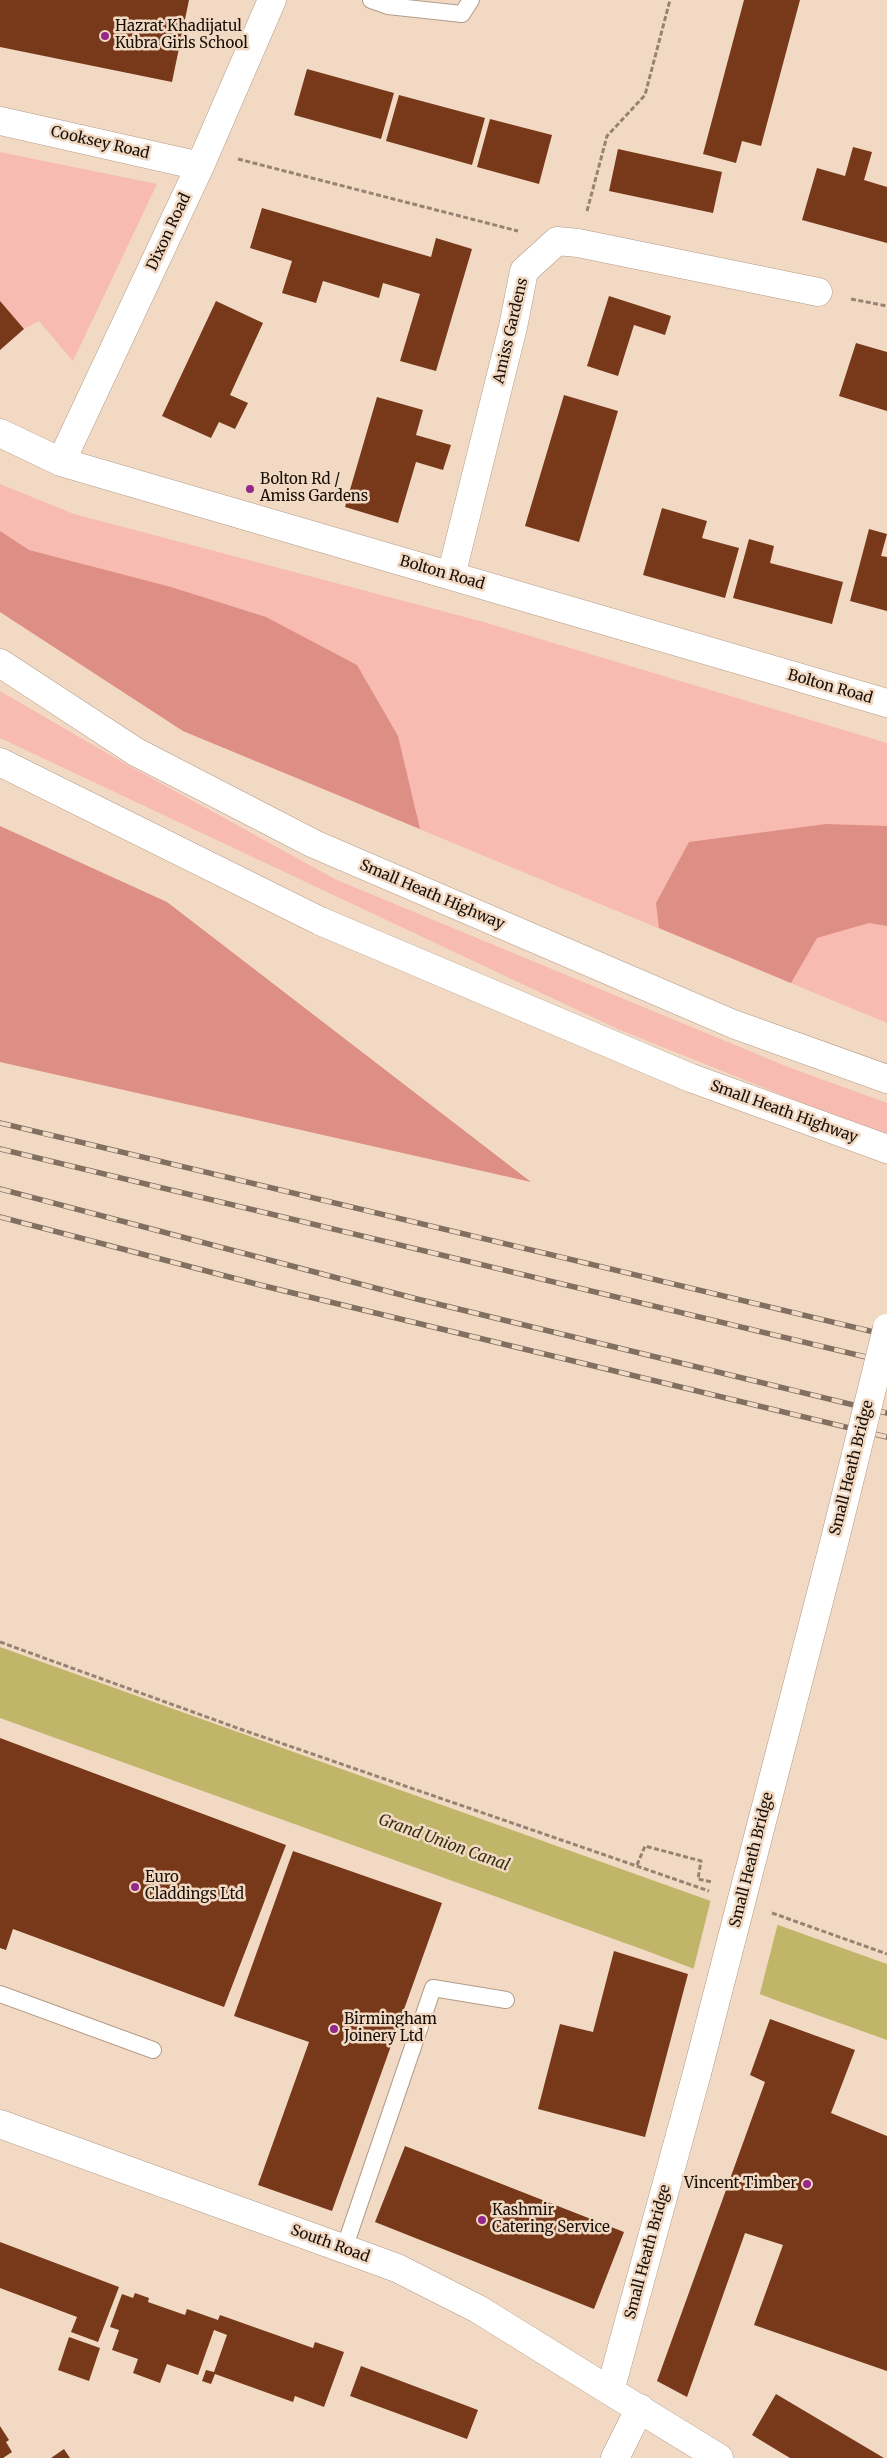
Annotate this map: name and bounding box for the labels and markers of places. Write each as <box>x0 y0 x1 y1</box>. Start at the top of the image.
place label: Hazrat Khadijatul Kubra Girls School <box>115 18 248 53</box>
marker: Hazrat Khadijatul Kubra Girls School <box>99 30 111 42</box>
place label: Bolton Rd / Amiss Gardens <box>260 471 368 506</box>
marker: Bolton Rd / Amiss Gardens <box>244 483 256 495</box>
place label: Euro Claddings Ltd <box>145 1869 244 1904</box>
marker: Euro Claddings Ltd <box>129 1881 141 1893</box>
place label: Birmingham Joinery Ltd <box>344 2011 437 2046</box>
marker: Birmingham Joinery Ltd <box>328 2023 340 2035</box>
place label: Vincent Timber <box>684 2175 797 2193</box>
marker: Vincent Timber <box>801 2178 813 2190</box>
place label: Kashmir Catering Service <box>492 2202 610 2237</box>
marker: Kashmir Catering Service <box>476 2214 488 2226</box>

